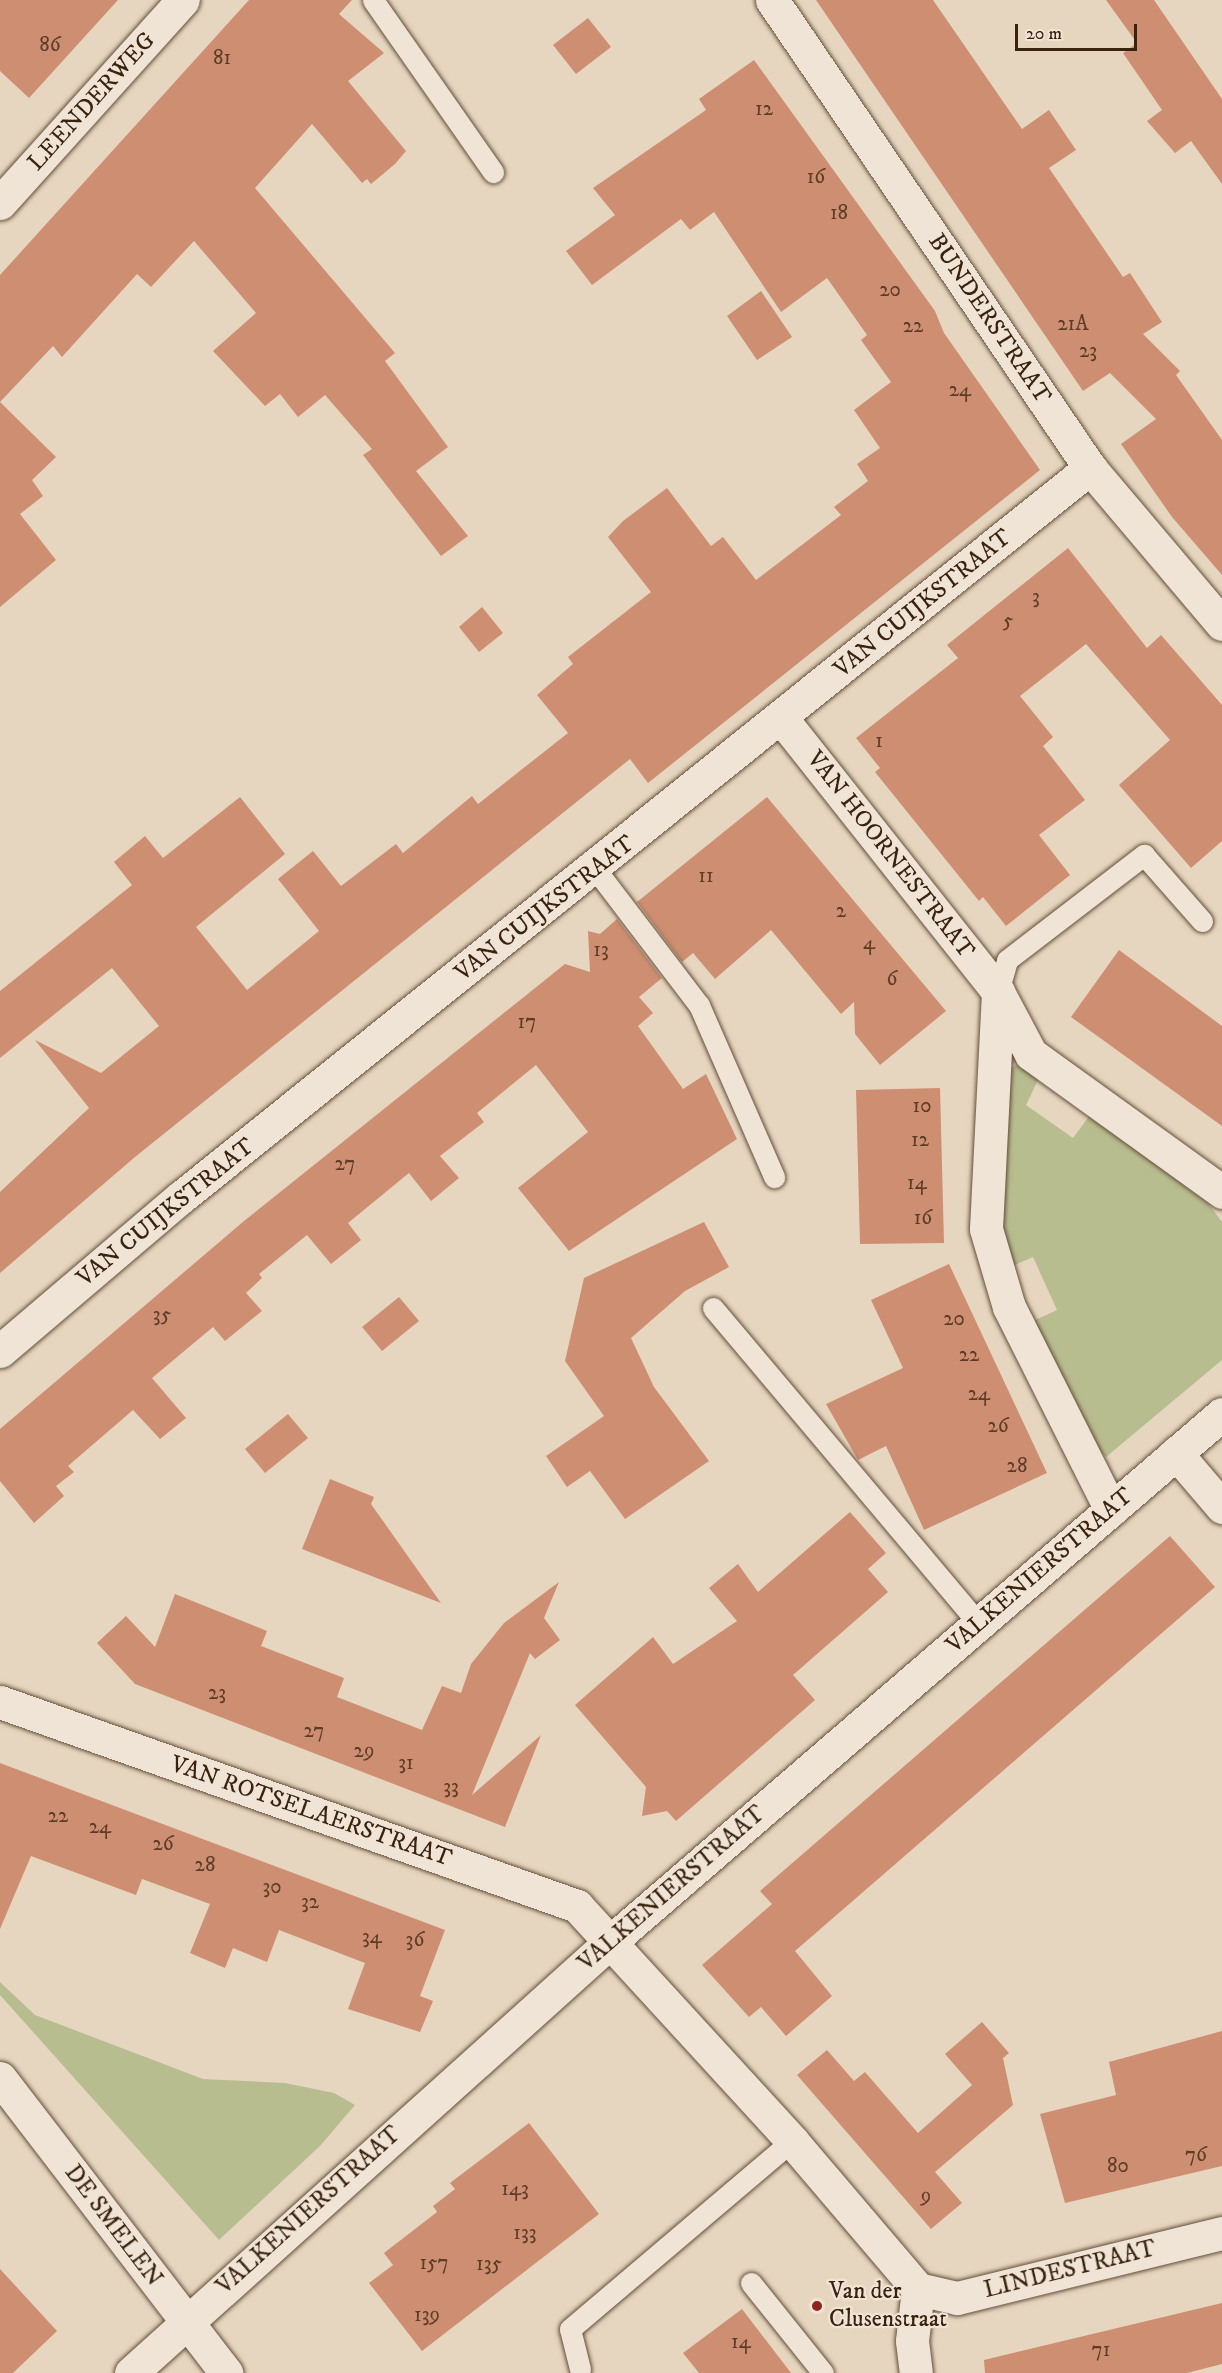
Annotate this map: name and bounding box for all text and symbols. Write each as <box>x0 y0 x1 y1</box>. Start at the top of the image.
scale bar <box>1018 12 1140 50</box>
text: 20 m <box>1026 23 1062 45</box>
street label: LEENDERWEG <box>22 27 162 177</box>
house number: 86 <box>39 32 61 58</box>
house number: 81 <box>213 45 231 71</box>
house number: 12 <box>755 96 773 122</box>
house number: 16 <box>807 164 825 190</box>
house number: 18 <box>830 200 848 226</box>
street label: BUNDERSTRAAT <box>922 229 1056 409</box>
house number: 20 <box>879 277 901 303</box>
house number: 21A <box>1057 311 1089 337</box>
house number: 22 <box>903 313 923 339</box>
house number: 23 <box>1079 338 1097 364</box>
house number: 24 <box>949 377 971 403</box>
street label: VAN CUIJKSTRAAT <box>828 524 1018 684</box>
house number: 3 <box>1032 584 1040 610</box>
house number: 5 <box>1003 608 1013 634</box>
house number: 1 <box>875 728 883 754</box>
street label: VAN HOORNESTRAAT <box>800 745 980 965</box>
street label: VAN CUIJKSTRAAT <box>449 830 641 988</box>
house number: 11 <box>698 863 714 889</box>
house number: 2 <box>836 898 846 924</box>
house number: 4 <box>863 930 875 956</box>
house number: 13 <box>593 937 609 963</box>
house number: 6 <box>887 966 897 992</box>
house number: 17 <box>518 1009 536 1035</box>
house number: 10 <box>913 1093 931 1119</box>
house number: 12 <box>911 1127 929 1153</box>
street label: VAN CUIJKSTRAAT <box>71 1133 261 1293</box>
house number: 27 <box>335 1151 355 1177</box>
house number: 14 <box>907 1170 927 1196</box>
house number: 16 <box>914 1205 932 1231</box>
house number: 35 <box>153 1302 171 1328</box>
house number: 20 <box>943 1306 965 1332</box>
house number: 22 <box>959 1342 979 1368</box>
house number: 24 <box>968 1381 990 1407</box>
house number: 26 <box>987 1413 1009 1439</box>
house number: 28 <box>1007 1453 1027 1479</box>
street label: VALKENIERSTRAAT <box>941 1482 1139 1660</box>
house number: 23 <box>208 1680 226 1706</box>
house number: 27 <box>304 1718 324 1744</box>
house number: 29 <box>354 1738 374 1764</box>
street label: VAN ROTSELAERSTRAAT <box>167 1750 455 1874</box>
house number: 31 <box>398 1750 414 1776</box>
house number: 33 <box>443 1774 459 1800</box>
street label: VALKENIERSTRAAT <box>573 1800 771 1978</box>
house number: 22 <box>48 1803 68 1829</box>
house number: 24 <box>89 1814 111 1840</box>
house number: 26 <box>152 1831 174 1857</box>
house number: 28 <box>195 1852 215 1878</box>
house number: 30 <box>262 1874 282 1900</box>
house number: 32 <box>301 1889 319 1915</box>
house number: 34 <box>362 1924 382 1950</box>
house number: 36 <box>406 1927 424 1953</box>
street label: VALKENIERSTRAAT <box>211 2121 407 2301</box>
house number: 76 <box>1185 2142 1207 2168</box>
house number: 80 <box>1107 2153 1129 2179</box>
street label: DE SMELEN <box>58 2159 168 2293</box>
house number: 143 <box>501 2176 529 2202</box>
house number: 9 <box>921 2183 931 2209</box>
house number: 133 <box>513 2220 537 2246</box>
street label: LINDESTRAAT <box>981 2235 1159 2305</box>
house number: 157 <box>419 2250 449 2276</box>
house number: 135 <box>476 2251 502 2277</box>
place label: Van der Clusenstraat <box>829 2278 947 2334</box>
marker: Van der Clusenstraat <box>810 2299 824 2313</box>
house number: 139 <box>414 2302 440 2328</box>
house number: 14 <box>731 2329 751 2355</box>
house number: 71 <box>1092 2337 1110 2363</box>

